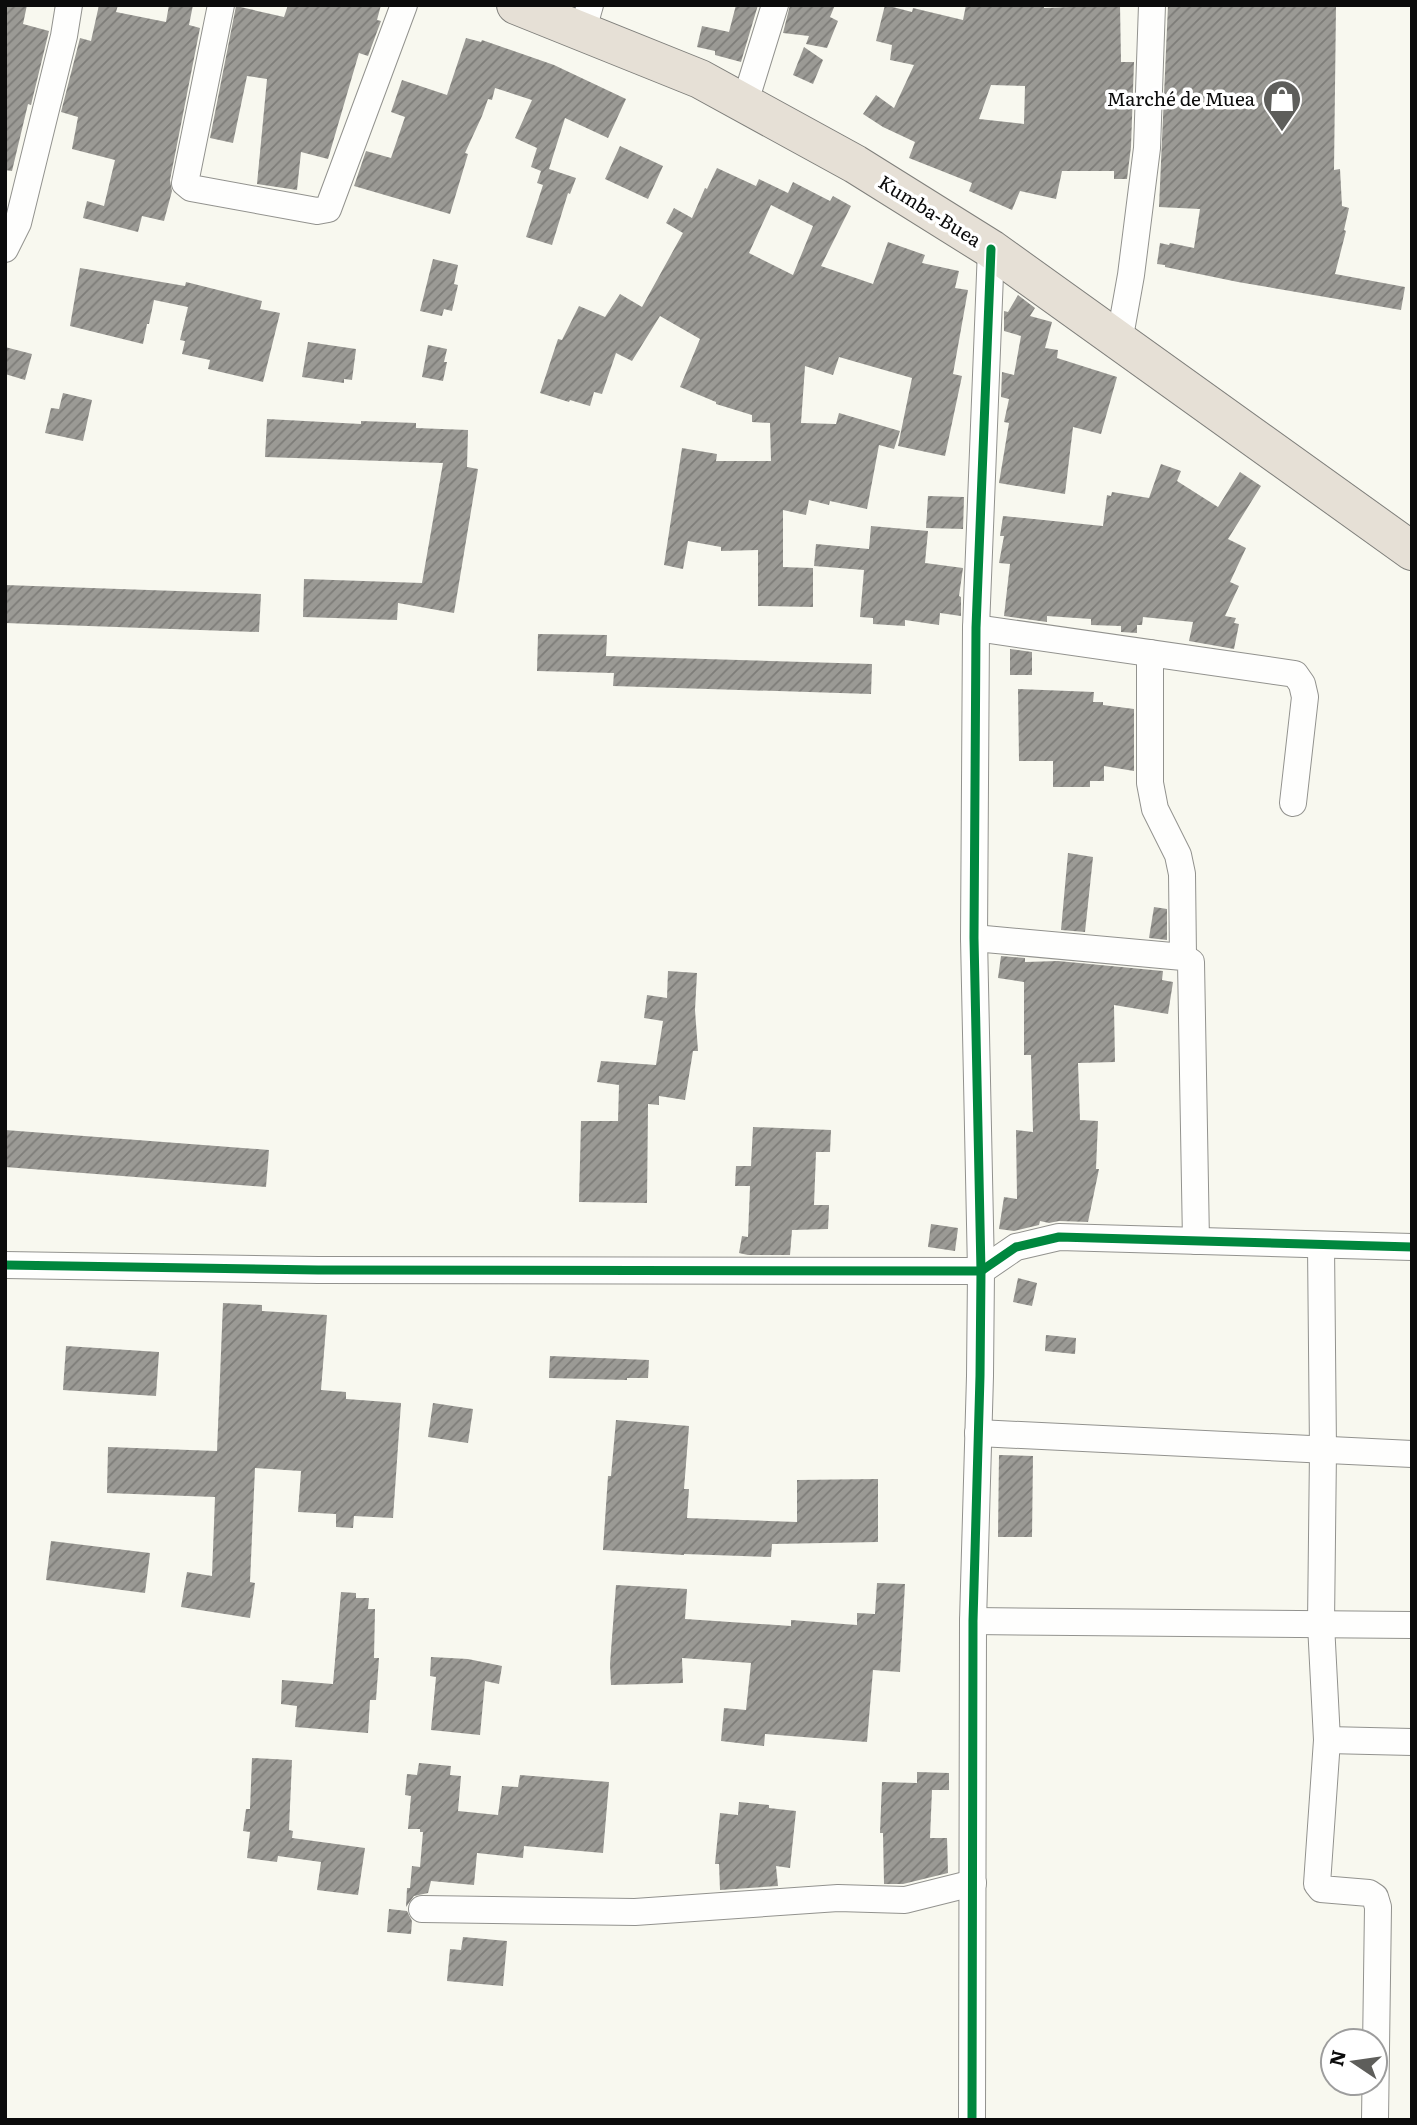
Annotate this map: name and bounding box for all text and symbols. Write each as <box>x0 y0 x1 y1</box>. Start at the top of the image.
shop icon: Marché de Muea <box>1261 78 1303 133</box>
place label: Marché de Muea <box>1107 84 1256 112</box>
street label: Kumba-Buea <box>874 167 988 253</box>
north arrow <box>1319 2027 1389 2097</box>
text: N <box>1321 2047 1352 2069</box>

